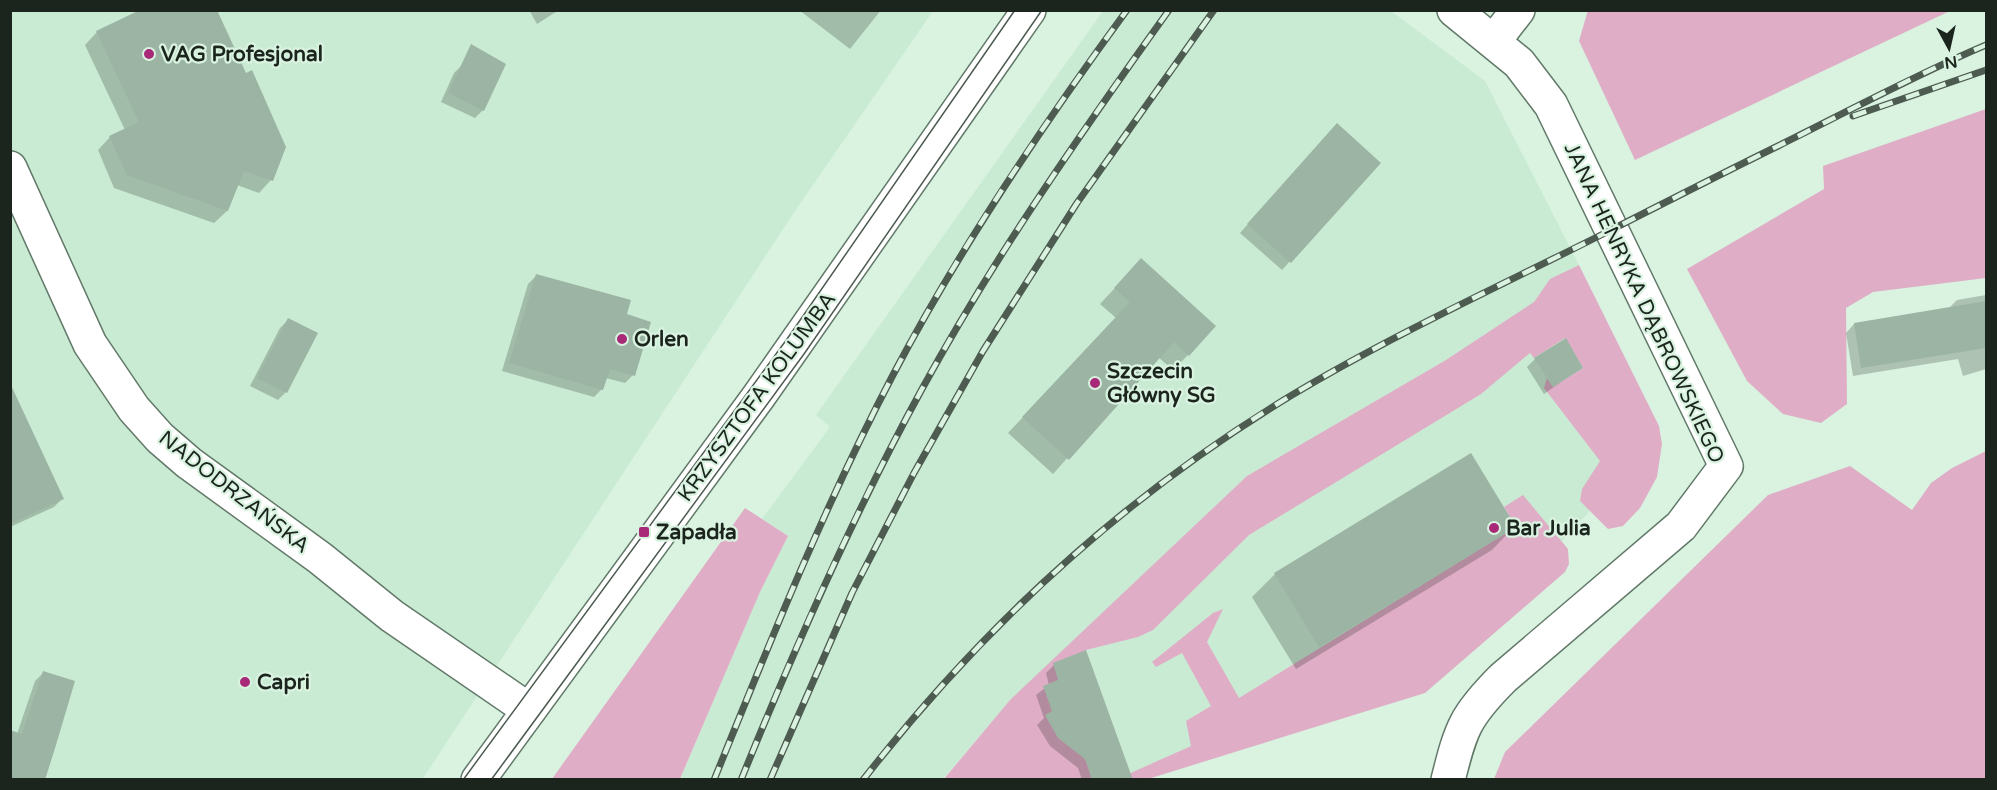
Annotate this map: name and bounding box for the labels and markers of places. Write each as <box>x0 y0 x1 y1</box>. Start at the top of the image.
place label: VAG Profesjonal <box>161 42 323 67</box>
marker: VAG Profesjonal <box>142 47 156 61</box>
place label: Orlen <box>634 327 689 352</box>
marker: Orlen <box>615 332 629 346</box>
place label: Szczecin Główny SG <box>1107 359 1216 408</box>
marker: Szczecin Główny SG <box>1088 376 1102 390</box>
place label: Bar Julia <box>1506 516 1591 541</box>
place label: Zapadła <box>656 520 737 545</box>
marker: Bar Julia <box>1487 521 1501 535</box>
marker: Zapadła <box>637 525 651 539</box>
place label: Capri <box>257 670 310 695</box>
marker: Capri <box>238 675 252 689</box>

